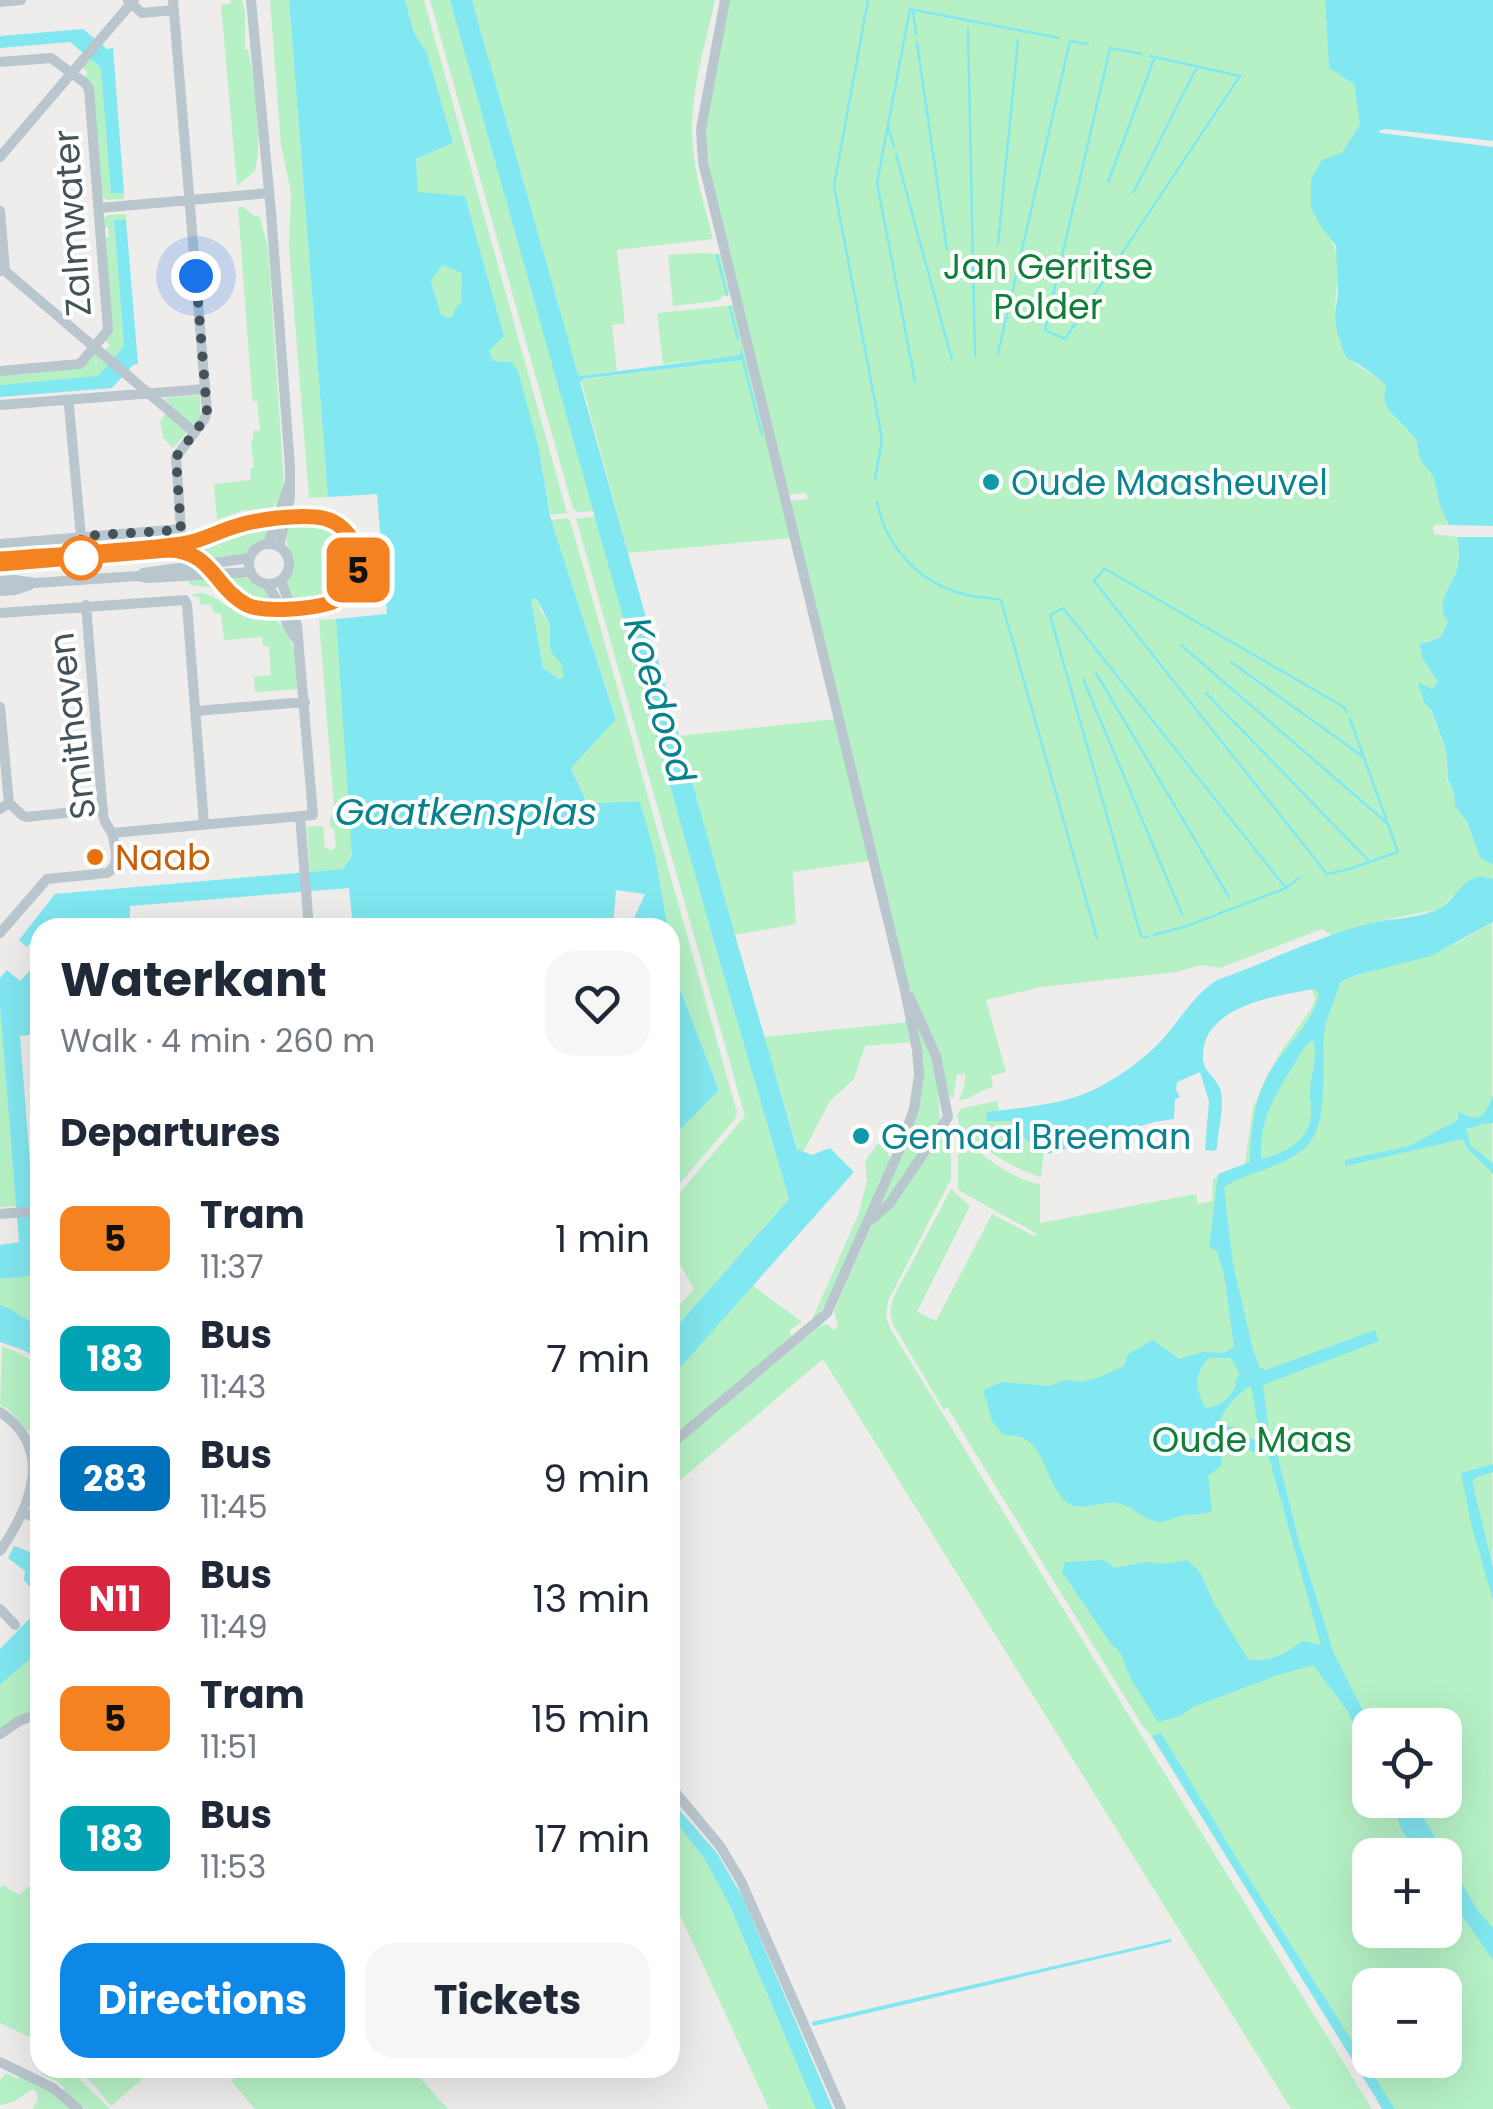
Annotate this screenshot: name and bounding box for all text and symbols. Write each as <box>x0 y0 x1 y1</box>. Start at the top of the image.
street label: Zalmwater <box>41 128 103 318</box>
park label: Jan Gerritse Polder <box>943 242 1153 331</box>
your location <box>171 251 221 301</box>
place label: Oude Maasheuvel <box>1011 458 1328 507</box>
marker: Oude Maasheuvel <box>980 471 1002 493</box>
unlabelled marker <box>60 537 102 579</box>
line badge: 5 <box>326 538 390 602</box>
text: 5 <box>347 546 369 595</box>
water label: Koedood <box>611 611 709 790</box>
street label: Smithaven <box>36 630 108 822</box>
water label: Gaatkensplas <box>335 785 597 838</box>
place label: Naab <box>115 833 211 882</box>
marker: Naab <box>84 846 106 868</box>
text: Waterkant <box>60 946 327 1013</box>
button: heart <box>545 951 650 1056</box>
text: Walk · 4 min · 260 m <box>60 1018 375 1063</box>
text: Departures <box>60 1106 281 1159</box>
place label: Gemaal Breeman <box>881 1112 1191 1161</box>
marker: Gemaal Breeman <box>850 1125 872 1147</box>
text: Tram <box>200 1188 305 1241</box>
text: 1 min <box>555 1212 650 1265</box>
text: 5 <box>104 1214 126 1263</box>
text: 11:37 <box>200 1244 264 1289</box>
text: Bus <box>200 1308 272 1361</box>
text: 7 min <box>546 1332 650 1385</box>
text: 183 <box>86 1334 144 1383</box>
text: 11:43 <box>200 1364 266 1409</box>
park label: Oude Maas <box>1152 1415 1352 1464</box>
text: Bus <box>200 1428 272 1481</box>
text: 9 min <box>543 1452 650 1505</box>
text: 283 <box>83 1454 147 1503</box>
text: 11:45 <box>200 1484 268 1529</box>
text: Bus <box>200 1548 272 1601</box>
text: 13 min <box>533 1572 650 1625</box>
text: N11 <box>89 1574 141 1623</box>
text: 11:49 <box>200 1604 268 1649</box>
text: Tram <box>200 1668 305 1721</box>
text: 15 min <box>531 1692 650 1745</box>
text: 5 <box>104 1694 126 1743</box>
map controls <box>1352 1708 1462 2078</box>
button: locate <box>1352 1708 1462 1818</box>
text: 11:51 <box>200 1724 258 1769</box>
text: Bus <box>200 1788 272 1841</box>
text: 17 min <box>534 1812 650 1865</box>
text: 183 <box>86 1814 144 1863</box>
button: + <box>1352 1838 1462 1948</box>
text: 11:53 <box>200 1844 266 1889</box>
button: Directions <box>60 1943 345 2058</box>
button: Tickets <box>365 1943 650 2058</box>
button: − <box>1352 1968 1462 2078</box>

